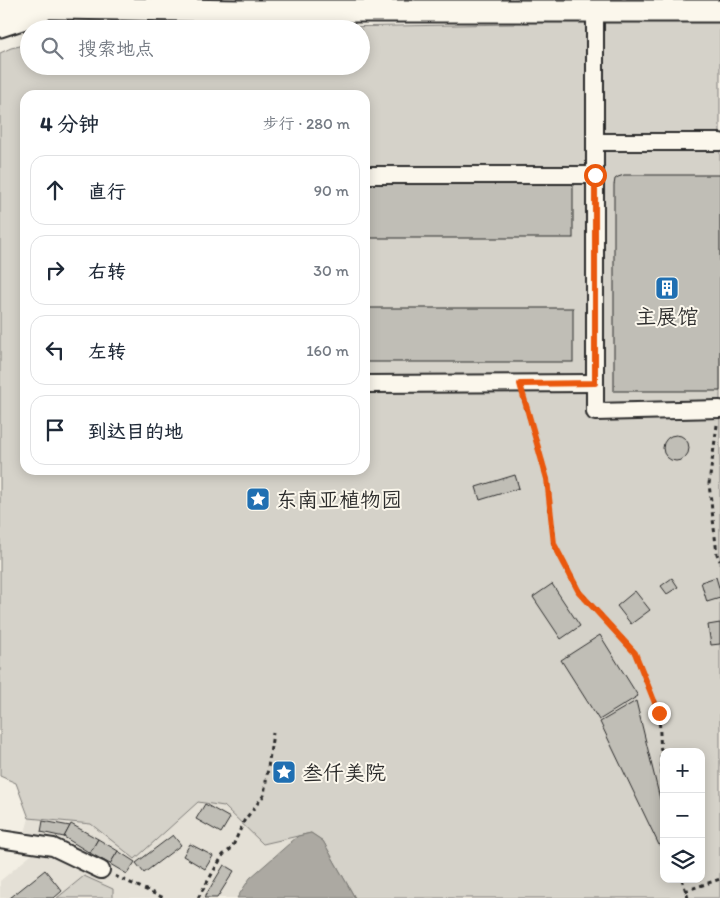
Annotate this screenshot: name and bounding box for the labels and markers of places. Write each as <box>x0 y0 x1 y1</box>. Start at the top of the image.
building icon: 主展馆 <box>654 275 680 301</box>
place label: 主展馆 <box>636 304 699 329</box>
place icon: 东南亚植物园 <box>245 486 271 512</box>
place label: 东南亚植物园 <box>276 487 402 512</box>
place icon: 叁仟美院 <box>271 759 297 785</box>
place label: 叁仟美院 <box>302 760 386 785</box>

